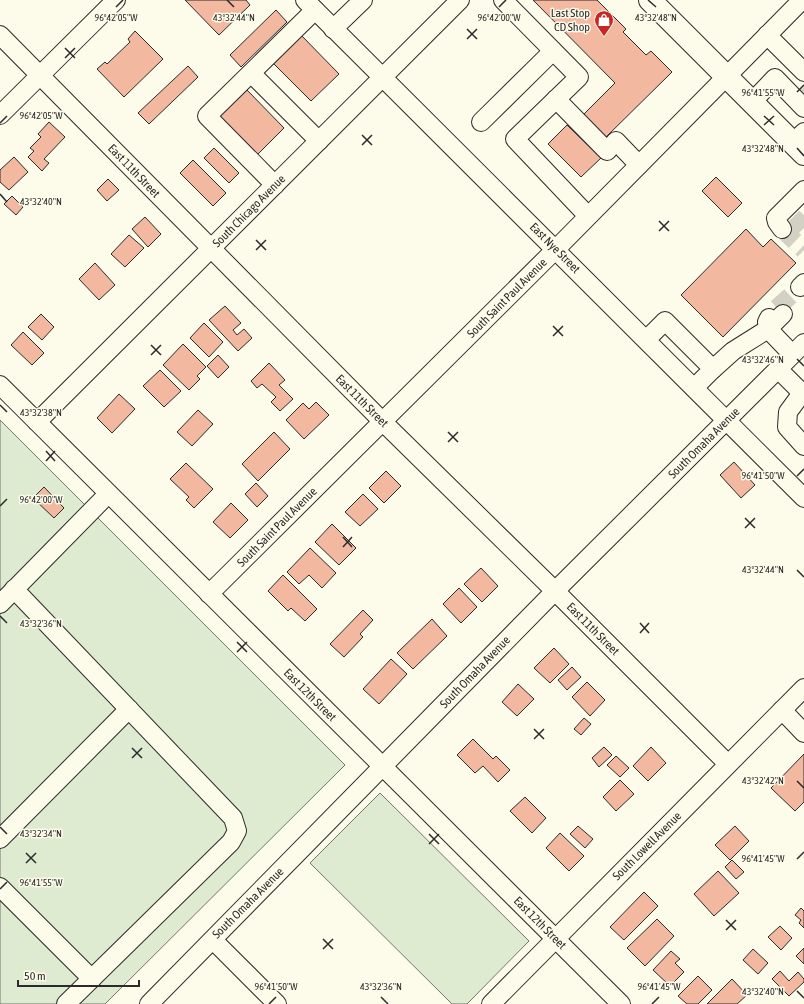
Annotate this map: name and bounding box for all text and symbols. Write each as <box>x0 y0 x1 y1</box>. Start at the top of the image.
place label: Last Stop CD Shop <box>551 6 590 34</box>
shop icon: Last Stop CD Shop <box>593 9 615 37</box>
text: 96°42'05"W <box>94 12 138 23</box>
text: 43°32'44"N <box>213 12 255 23</box>
text: 96°42'00"W <box>477 12 521 23</box>
text: 43°32'48"N <box>635 12 677 23</box>
text: 96°41'55"W <box>741 87 785 98</box>
text: 96°42'05"W <box>19 110 63 121</box>
street label: East 11th Street <box>105 141 163 201</box>
text: 43°32'48"N <box>742 143 784 154</box>
street label: South Chicago Avenue <box>210 172 288 250</box>
text: 43°32'40"N <box>20 196 62 207</box>
street label: East Nye Street <box>527 220 583 276</box>
street label: South Saint Paul Avenue <box>464 255 550 341</box>
text: 43°32'46"N <box>742 354 784 365</box>
street label: East 11th Street <box>333 372 392 431</box>
street label: South Omaha Avenue <box>666 405 742 481</box>
text: 43°32'38"N <box>20 407 62 418</box>
text: 96°41'50"W <box>741 470 785 481</box>
street label: South Saint Paul Avenue <box>234 484 320 570</box>
text: 96°42'00"W <box>19 494 63 505</box>
text: 43°32'44"N <box>742 564 784 575</box>
street label: East 11th Street <box>564 600 623 659</box>
text: 43°32'36"N <box>20 618 62 629</box>
street label: South Omaha Avenue <box>437 633 513 711</box>
street label: East 12th Street <box>281 666 340 725</box>
text: 43°32'42"N <box>742 775 784 786</box>
street label: South Lowell Avenue <box>610 809 684 883</box>
text: 43°32'34"N <box>20 828 62 839</box>
text: 96°41'45"W <box>741 853 785 864</box>
street label: South Omaha Avenue <box>210 865 286 941</box>
text: 96°41'55"W <box>19 877 63 888</box>
street label: East 12th Street <box>511 894 570 953</box>
scale bar <box>18 962 139 988</box>
text: 50 m <box>24 969 46 983</box>
text: 96°41'50"W <box>254 981 298 992</box>
text: 43°32'36"N <box>360 981 402 992</box>
text: 96°41'45"W <box>637 981 681 992</box>
text: 43°32'40"N <box>742 986 784 997</box>

